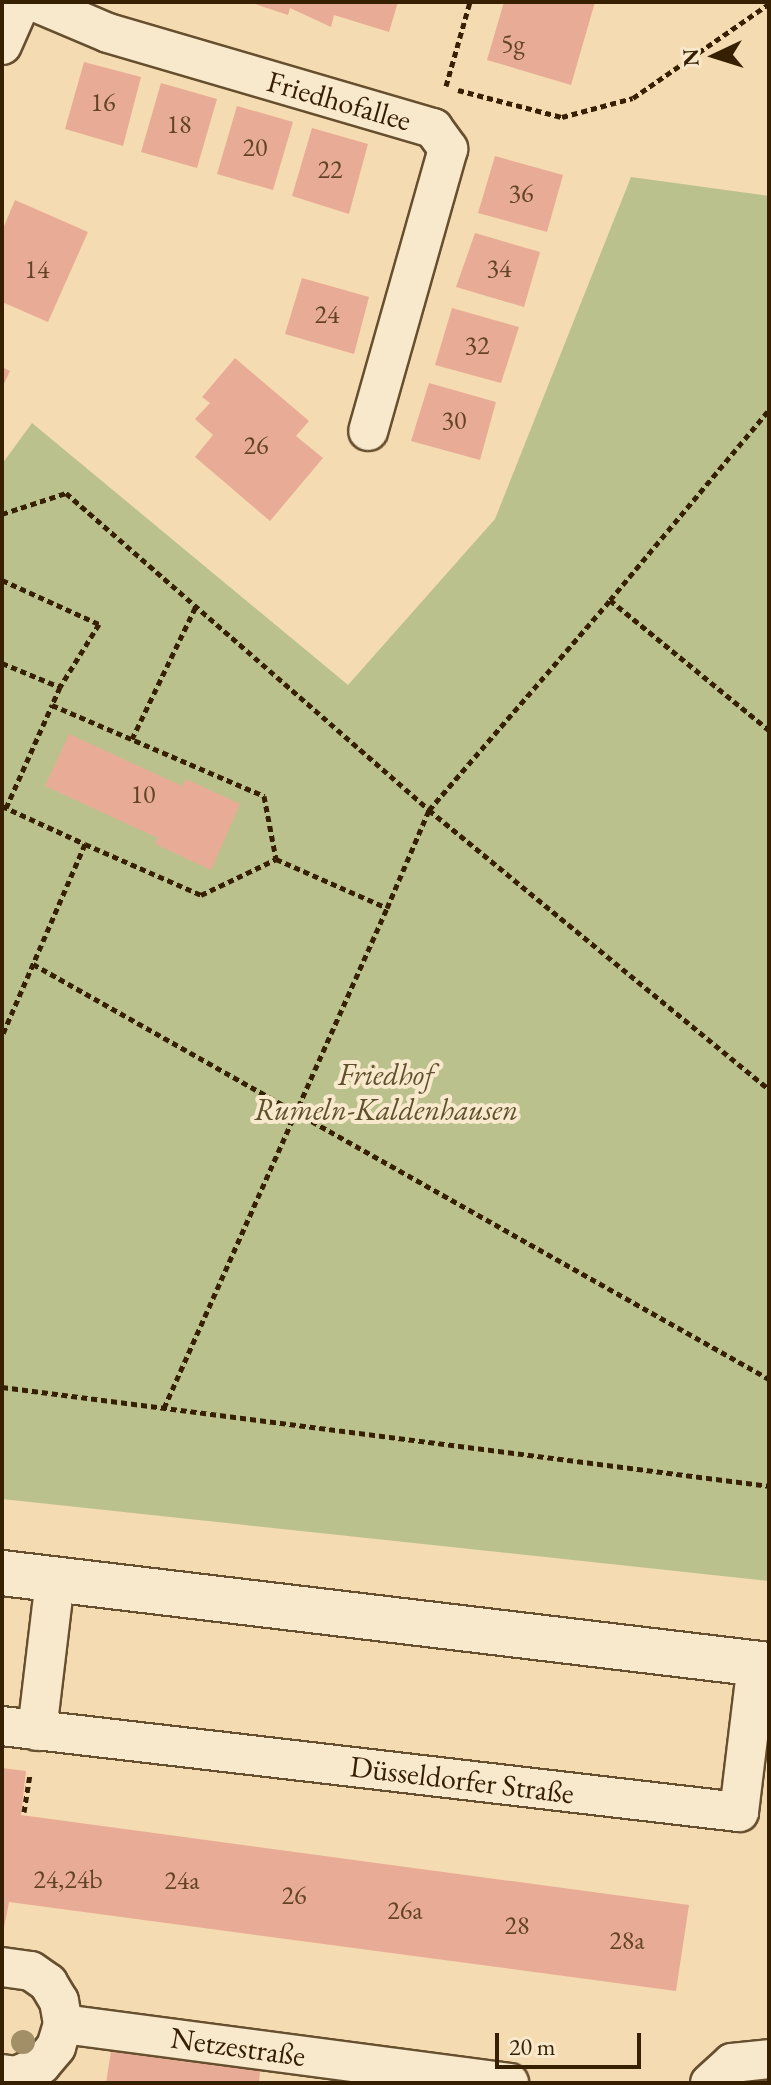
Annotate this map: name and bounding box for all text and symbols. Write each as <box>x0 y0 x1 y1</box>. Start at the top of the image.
north arrow <box>675 16 755 96</box>
house number: 5g <box>501 28 525 60</box>
text: N <box>675 48 706 68</box>
street label: Friedhofallee <box>263 63 415 139</box>
house number: 16 <box>91 87 115 119</box>
house number: 18 <box>167 109 191 141</box>
house number: 20 <box>243 132 267 164</box>
house number: 22 <box>318 154 342 186</box>
house number: 36 <box>509 178 533 210</box>
house number: 34 <box>487 253 511 285</box>
house number: 14 <box>25 254 49 286</box>
house number: 24 <box>315 299 339 331</box>
house number: 32 <box>465 330 489 362</box>
house number: 30 <box>442 405 466 437</box>
house number: 26 <box>244 430 268 462</box>
house number: 10 <box>131 779 155 811</box>
park label: Friedhof Rumeln-Kaldenhausen <box>254 1057 518 1128</box>
street label: Düsseldorfer Straße <box>348 1748 576 1812</box>
house number: 24,24b <box>33 1864 103 1896</box>
house number: 24a <box>164 1865 200 1897</box>
house number: 26 <box>282 1880 306 1912</box>
house number: 26a <box>387 1895 423 1927</box>
house number: 28 <box>505 1910 529 1942</box>
house number: 28a <box>609 1925 645 1957</box>
scale bar <box>499 2017 645 2067</box>
street label: Netzestraße <box>168 2020 308 2074</box>
text: 20 m <box>509 2031 556 2062</box>

